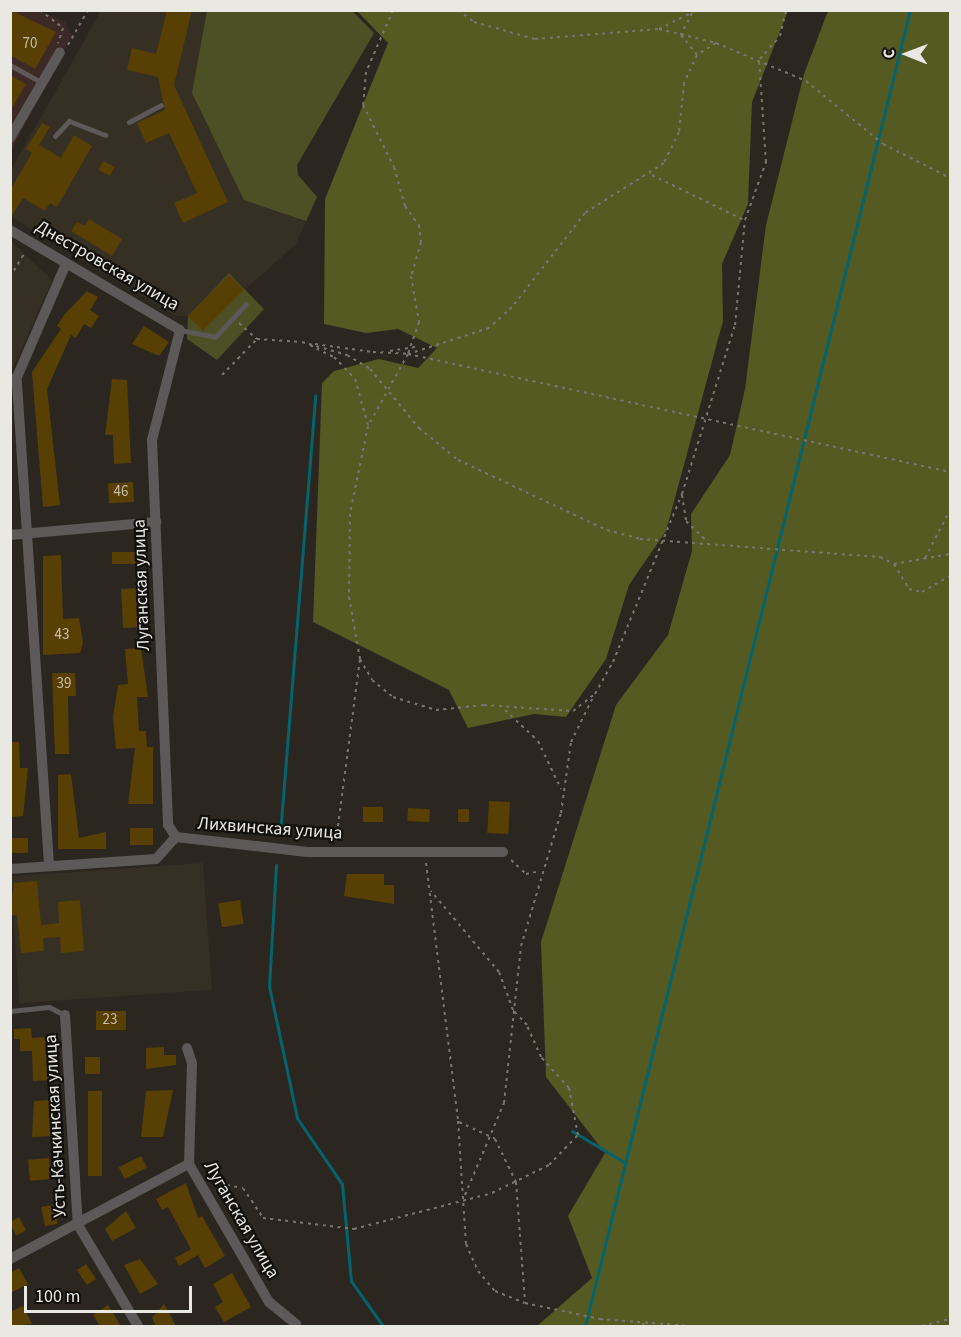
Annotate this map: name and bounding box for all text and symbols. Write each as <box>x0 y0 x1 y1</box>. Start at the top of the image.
north arrow <box>877 24 937 84</box>
house number: 70 <box>23 35 37 53</box>
text: С <box>878 49 900 59</box>
street label: Днестровская улица <box>31 216 183 316</box>
house number: 46 <box>114 483 128 501</box>
street label: Луганская улица <box>129 519 155 651</box>
house number: 43 <box>55 626 69 644</box>
house number: 39 <box>57 675 71 693</box>
street label: Лихвинская улица <box>197 813 343 845</box>
house number: 23 <box>103 1011 117 1029</box>
street label: Усть-Качкинская улица <box>40 1034 72 1218</box>
street label: Луганская улица <box>199 1158 283 1282</box>
scale bar <box>27 1274 195 1312</box>
text: 100 m <box>35 1284 80 1309</box>

